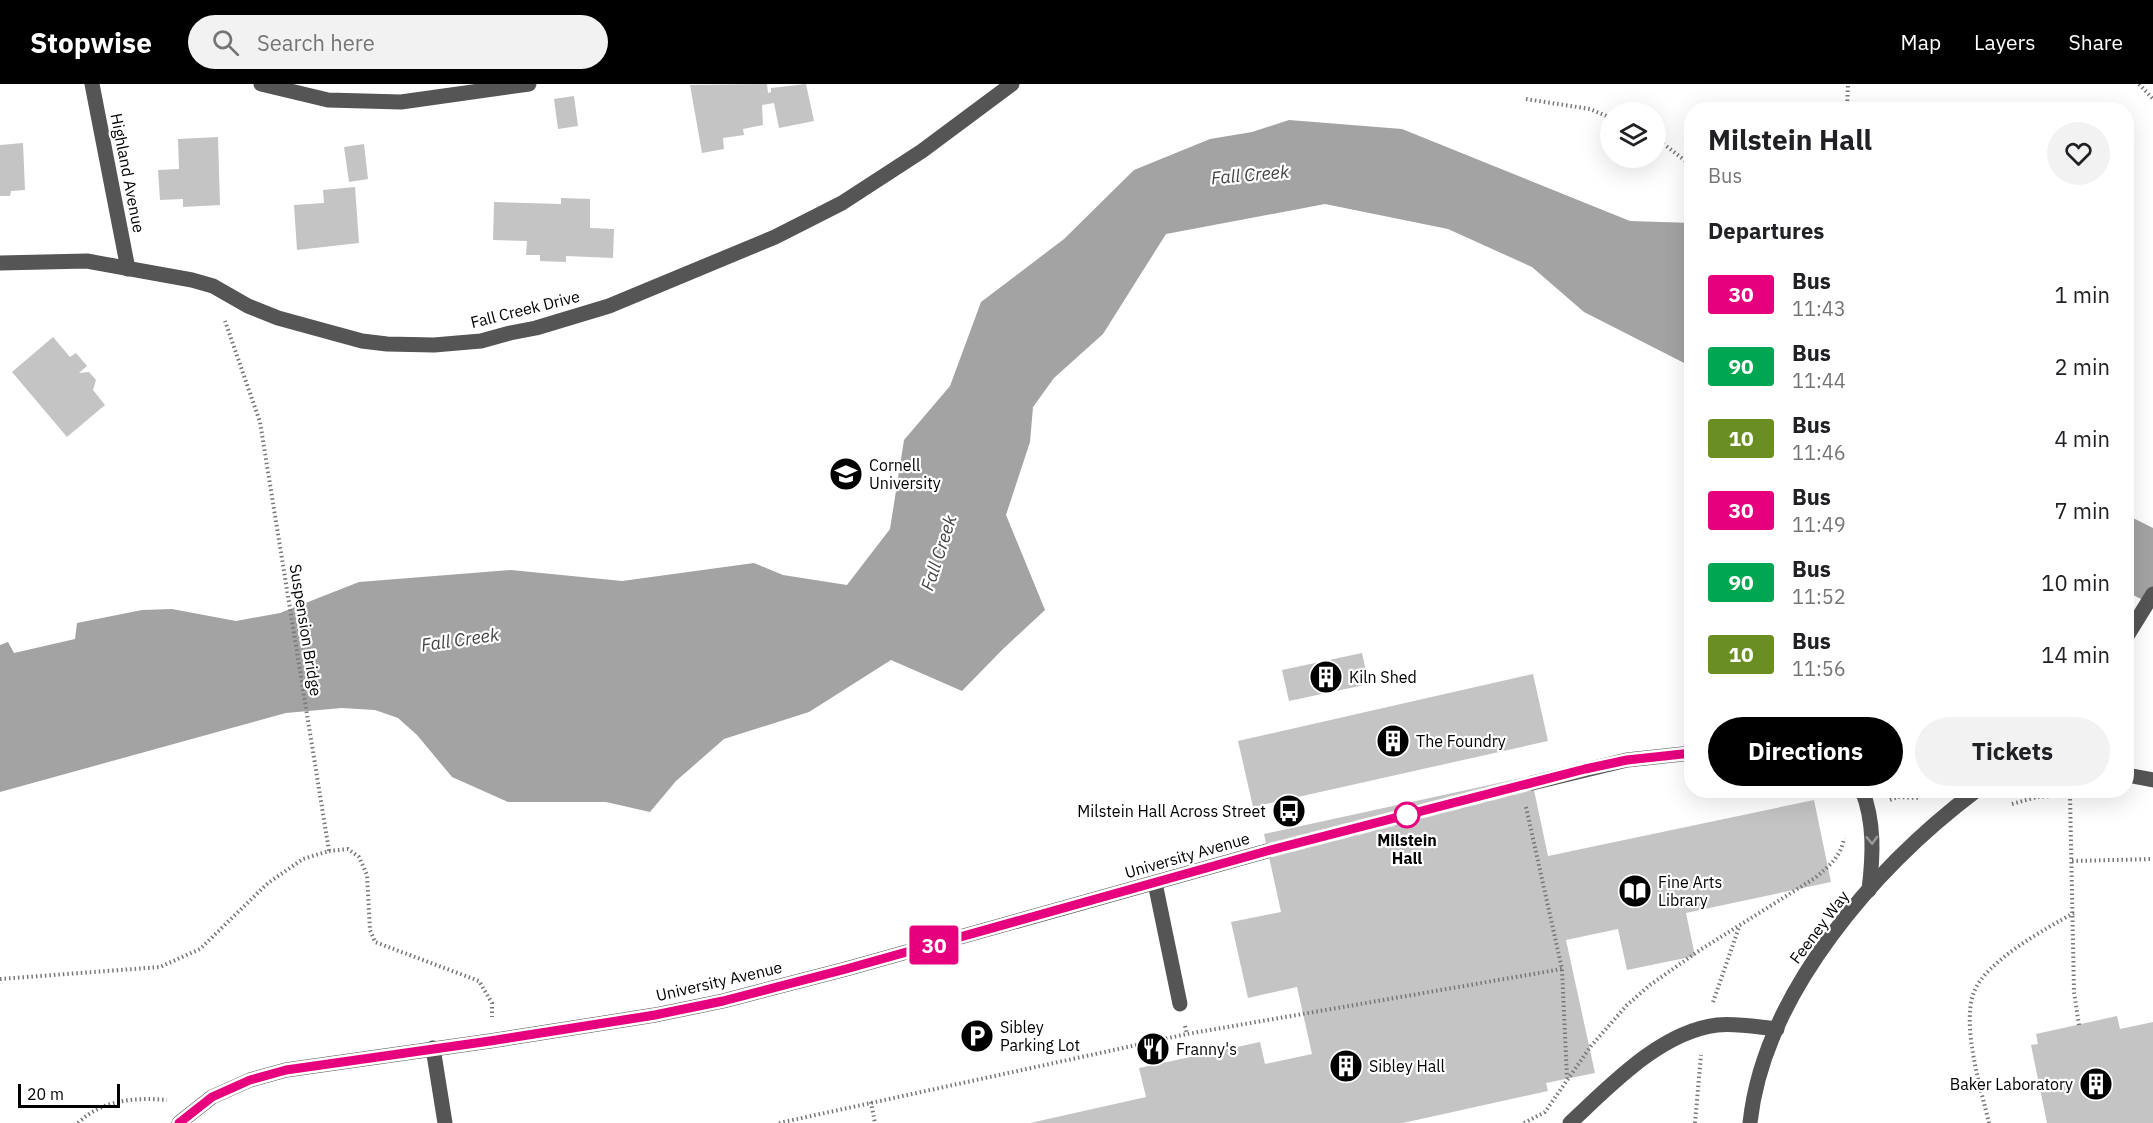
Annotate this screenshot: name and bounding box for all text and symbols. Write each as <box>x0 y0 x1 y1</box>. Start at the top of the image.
search box <box>188 15 608 69</box>
text: Stopwise <box>30 24 152 61</box>
icon: search <box>209 26 242 59</box>
text: Search here <box>257 28 375 57</box>
text: Map <box>1901 28 1941 56</box>
text: Layers <box>1974 28 2036 56</box>
text: Share <box>2069 28 2123 56</box>
map controls <box>1600 102 1666 168</box>
button: layers <box>1600 102 1666 168</box>
street label: Highland Avenue <box>107 112 149 235</box>
text: Milstein Hall <box>1708 121 1872 158</box>
button: heart <box>2047 122 2110 185</box>
water label: Fall Creek <box>1210 160 1291 189</box>
text: Bus <box>1708 162 1742 189</box>
text: Departures <box>1708 216 1824 245</box>
text: Bus <box>1792 266 1831 295</box>
text: 30 <box>1728 280 1754 308</box>
text: 1 min <box>2054 280 2110 309</box>
street label: Fall Creek Drive <box>468 286 582 332</box>
text: 11:43 <box>1792 295 1846 322</box>
text: Bus <box>1792 338 1831 367</box>
text: 90 <box>1728 352 1754 380</box>
text: 2 min <box>2054 352 2110 381</box>
text: 11:44 <box>1792 367 1846 394</box>
text: Bus <box>1792 410 1831 439</box>
text: 10 <box>1728 424 1754 452</box>
text: 4 min <box>2054 424 2110 453</box>
text: 11:46 <box>1792 439 1846 466</box>
place label: Cornell University <box>869 455 941 493</box>
school or university icon: Cornell University <box>828 456 864 492</box>
text: Bus <box>1792 482 1831 511</box>
text: 30 <box>1728 496 1754 524</box>
text: 7 min <box>2054 496 2110 525</box>
water label: Fall Creek <box>915 511 962 594</box>
text: 11:49 <box>1792 511 1846 538</box>
text: Bus <box>1792 554 1831 583</box>
street label: Suspension Bridge <box>286 562 326 698</box>
text: 90 <box>1728 568 1754 596</box>
text: 10 min <box>2041 568 2110 597</box>
text: 11:52 <box>1792 583 1846 610</box>
water label: Fall Creek <box>420 623 501 656</box>
text: Bus <box>1792 626 1831 655</box>
text: 10 <box>1728 640 1754 668</box>
text: 14 min <box>2041 640 2110 669</box>
text: 11:56 <box>1792 655 1846 682</box>
building icon: Kiln Shed <box>1308 659 1344 695</box>
place label: Kiln Shed <box>1349 667 1417 687</box>
button: Directions <box>1708 717 1903 786</box>
button: Tickets <box>1915 717 2110 786</box>
building icon: The Foundry <box>1375 723 1411 759</box>
place label: The Foundry <box>1416 731 1506 751</box>
bus stop icon: Milstein Hall Across Street <box>1271 793 1307 829</box>
place label: Milstein Hall Across Street <box>1077 801 1266 821</box>
marker: Milstein Hall <box>1394 802 1420 828</box>
street label: University Avenue <box>1122 828 1252 882</box>
place label: Milstein Hall <box>1377 830 1437 868</box>
one-way arrow <box>1866 835 1879 844</box>
place label: Fine Arts Library <box>1658 872 1722 910</box>
library icon: Fine Arts Library <box>1617 873 1653 909</box>
street label: Feeney Way <box>1785 887 1853 967</box>
line badge: 30 <box>907 926 961 964</box>
text: 30 <box>921 931 947 959</box>
street label: University Avenue <box>654 957 784 1005</box>
place label: Sibley Parking Lot <box>1000 1017 1080 1055</box>
parking icon: Sibley Parking Lot <box>959 1018 995 1054</box>
restaurant icon: Franny's <box>1135 1031 1171 1067</box>
place label: Franny's <box>1176 1039 1237 1059</box>
building icon: Sibley Hall <box>1328 1048 1364 1084</box>
place label: Sibley Hall <box>1369 1056 1445 1076</box>
building icon: Baker Laboratory <box>2078 1066 2114 1102</box>
place label: Baker Laboratory <box>1950 1074 2073 1094</box>
scale bar <box>18 1081 120 1108</box>
text: 20 m <box>27 1084 64 1104</box>

